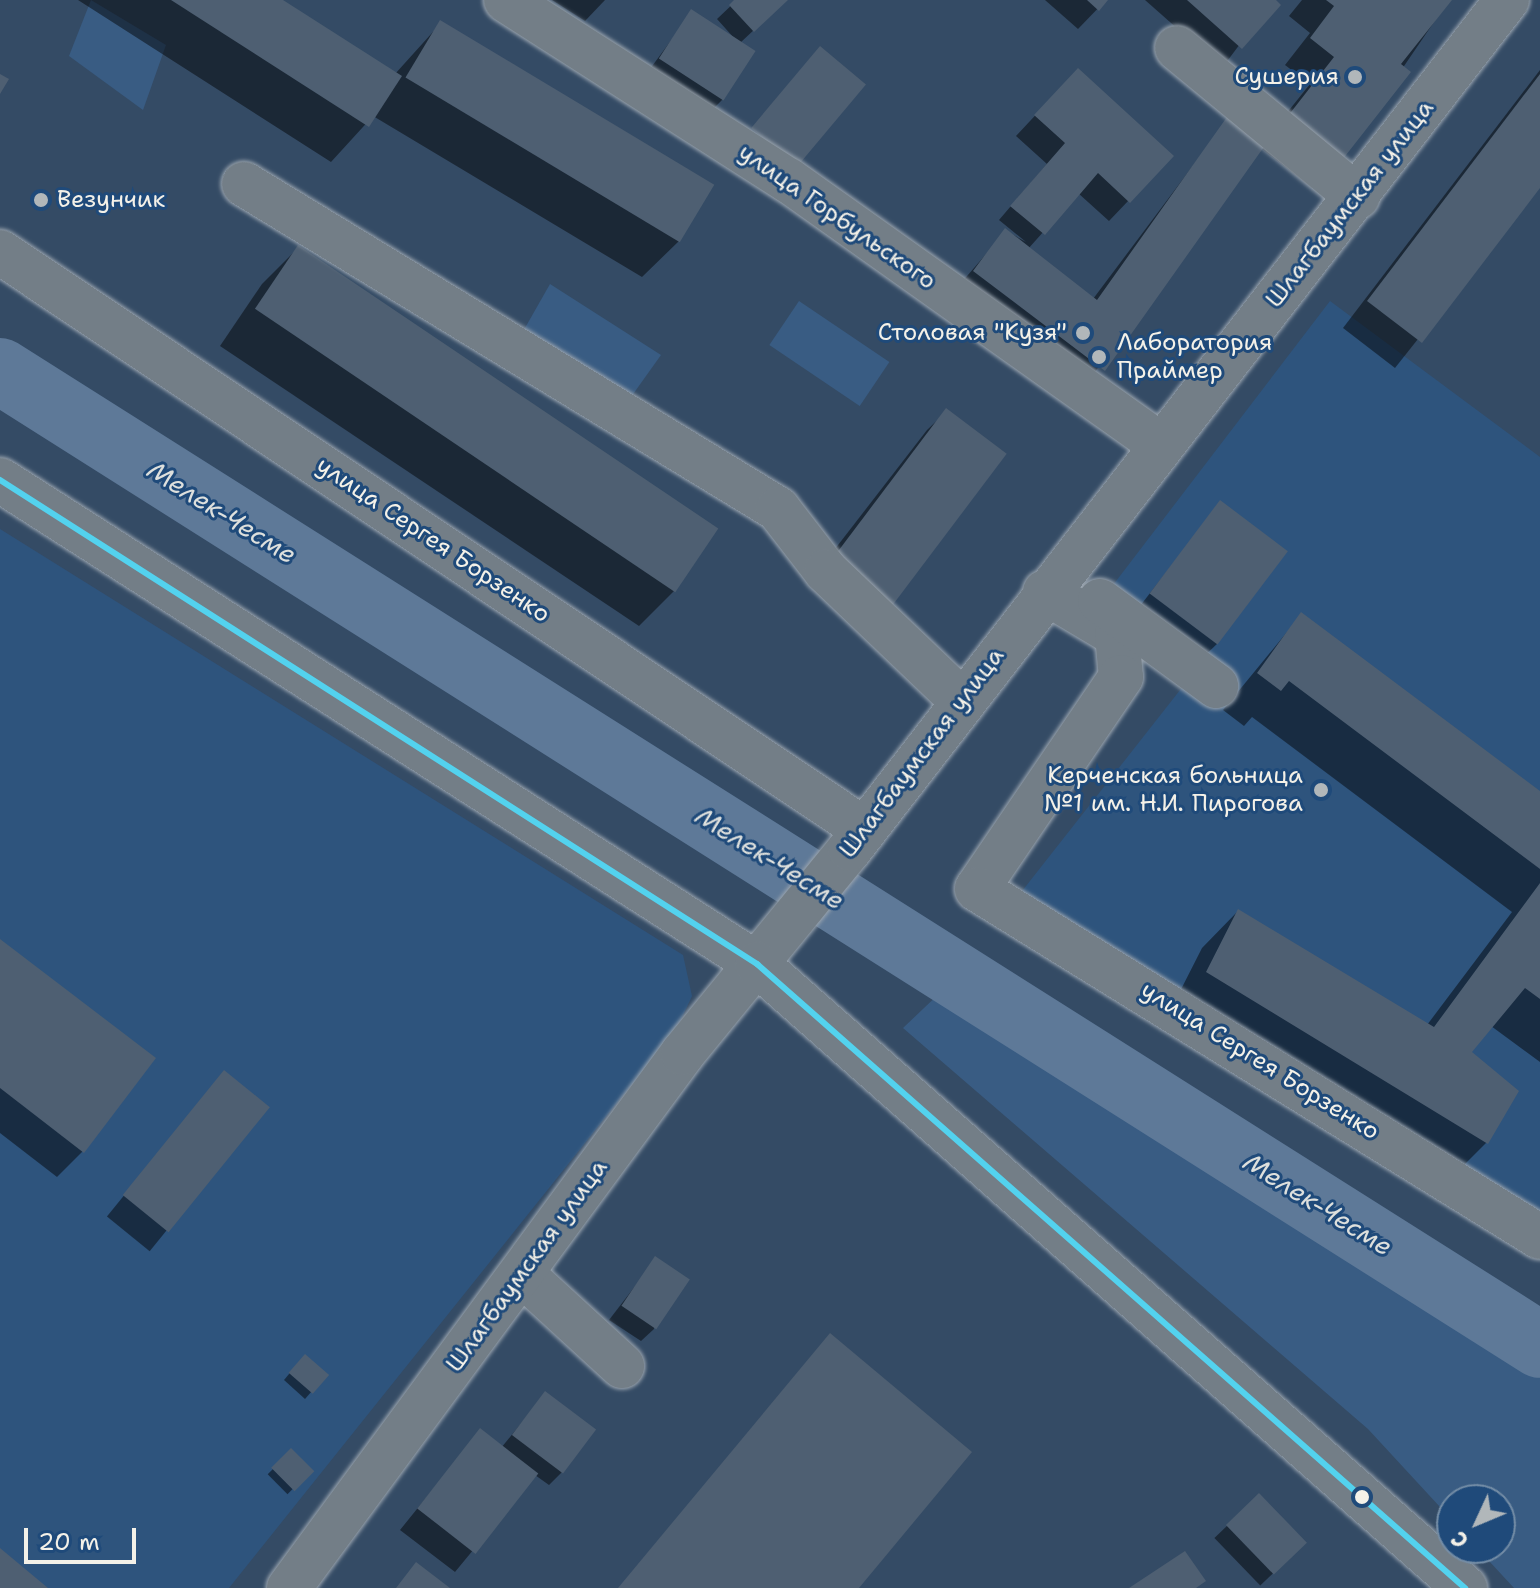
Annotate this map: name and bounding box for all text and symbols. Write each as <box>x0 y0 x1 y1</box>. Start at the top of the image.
place label: Сушерия <box>1234 63 1339 91</box>
marker: Сушерия <box>1346 68 1364 86</box>
street label: Шлагбаумская улица <box>1260 94 1440 314</box>
street label: улица Горбульского <box>733 138 941 296</box>
place label: Везунчик <box>57 186 165 214</box>
marker: Везунчик <box>32 191 50 209</box>
place label: Столовая "Кузя" <box>878 319 1067 347</box>
marker: Столовая "Кузя" <box>1074 324 1092 342</box>
place label: Лаборатория Праймер <box>1117 329 1272 385</box>
marker: Лаборатория Праймер <box>1088 346 1110 368</box>
street label: улица Сергея Борзенко <box>311 451 555 629</box>
water label: Мелек-Чесме <box>142 454 302 570</box>
street label: Шлагбаумская улица <box>834 642 1010 864</box>
place label: Керченская больница №1 им. Н.И. Пирогова <box>1044 762 1303 818</box>
marker: Керченская больница №1 им. Н.И. Пирогова <box>1310 779 1332 801</box>
water label: Мелек-Чесме <box>690 800 850 916</box>
street label: улица Сергея Борзенко <box>1136 976 1384 1146</box>
water label: Мелек-Чесме <box>1238 1146 1398 1262</box>
street label: Шлагбаумская улица <box>440 1154 614 1378</box>
north arrow <box>1436 1484 1516 1564</box>
unlabelled marker <box>1354 1489 1370 1505</box>
scale bar <box>28 1512 140 1562</box>
text: С <box>1445 1525 1475 1555</box>
text: 20 m <box>38 1526 100 1558</box>

